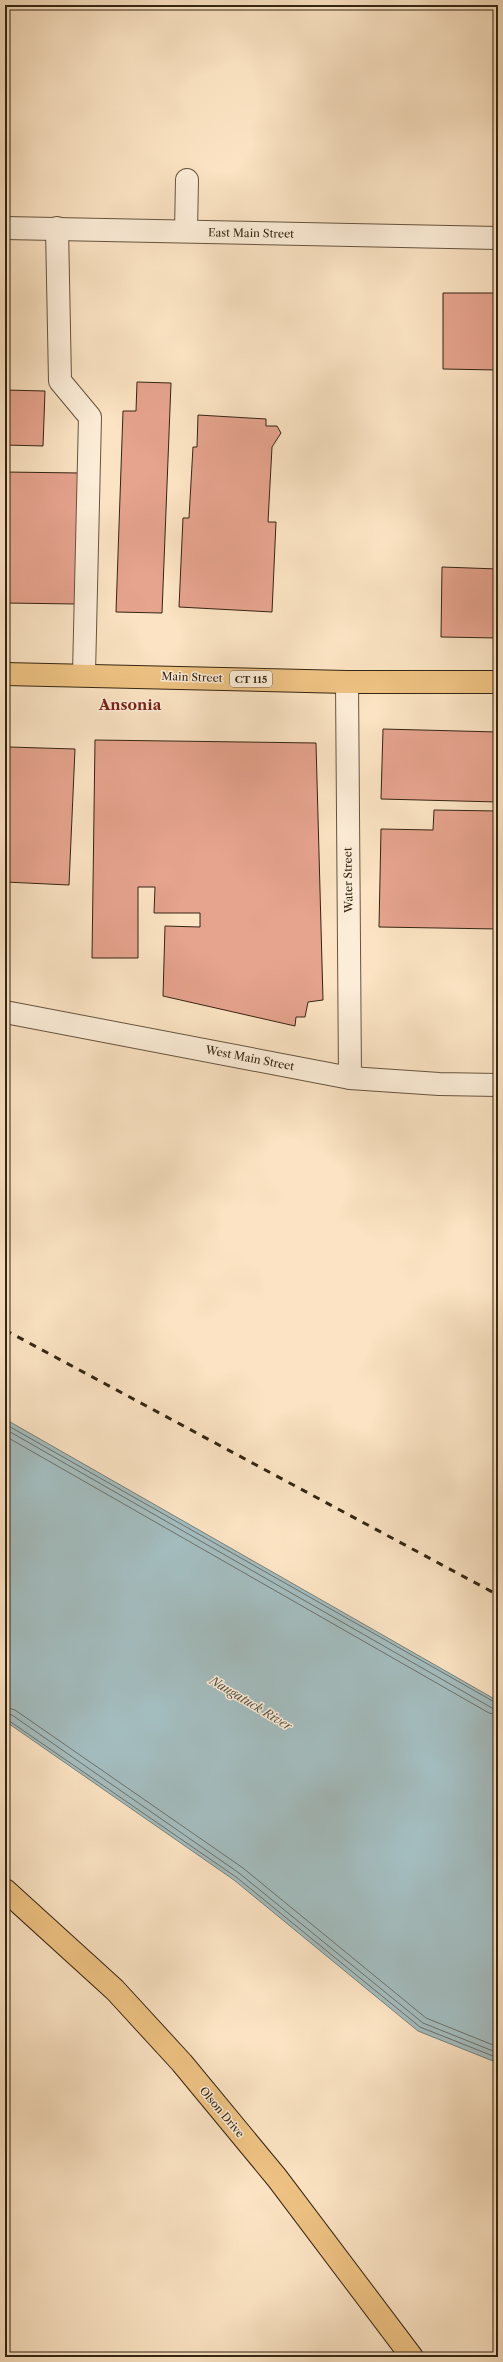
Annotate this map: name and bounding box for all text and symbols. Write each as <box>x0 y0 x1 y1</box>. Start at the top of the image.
street label: East Main Street <box>208 225 294 241</box>
street label: Main Street <box>161 669 223 685</box>
road number: CT 115 <box>230 671 272 687</box>
district label: Ansonia <box>98 695 162 714</box>
street label: Water Street <box>340 847 356 914</box>
street label: West Main Street <box>204 1042 296 1073</box>
water label: Naugatuck River <box>206 1672 296 1734</box>
street label: Olson Drive <box>197 2084 247 2140</box>

